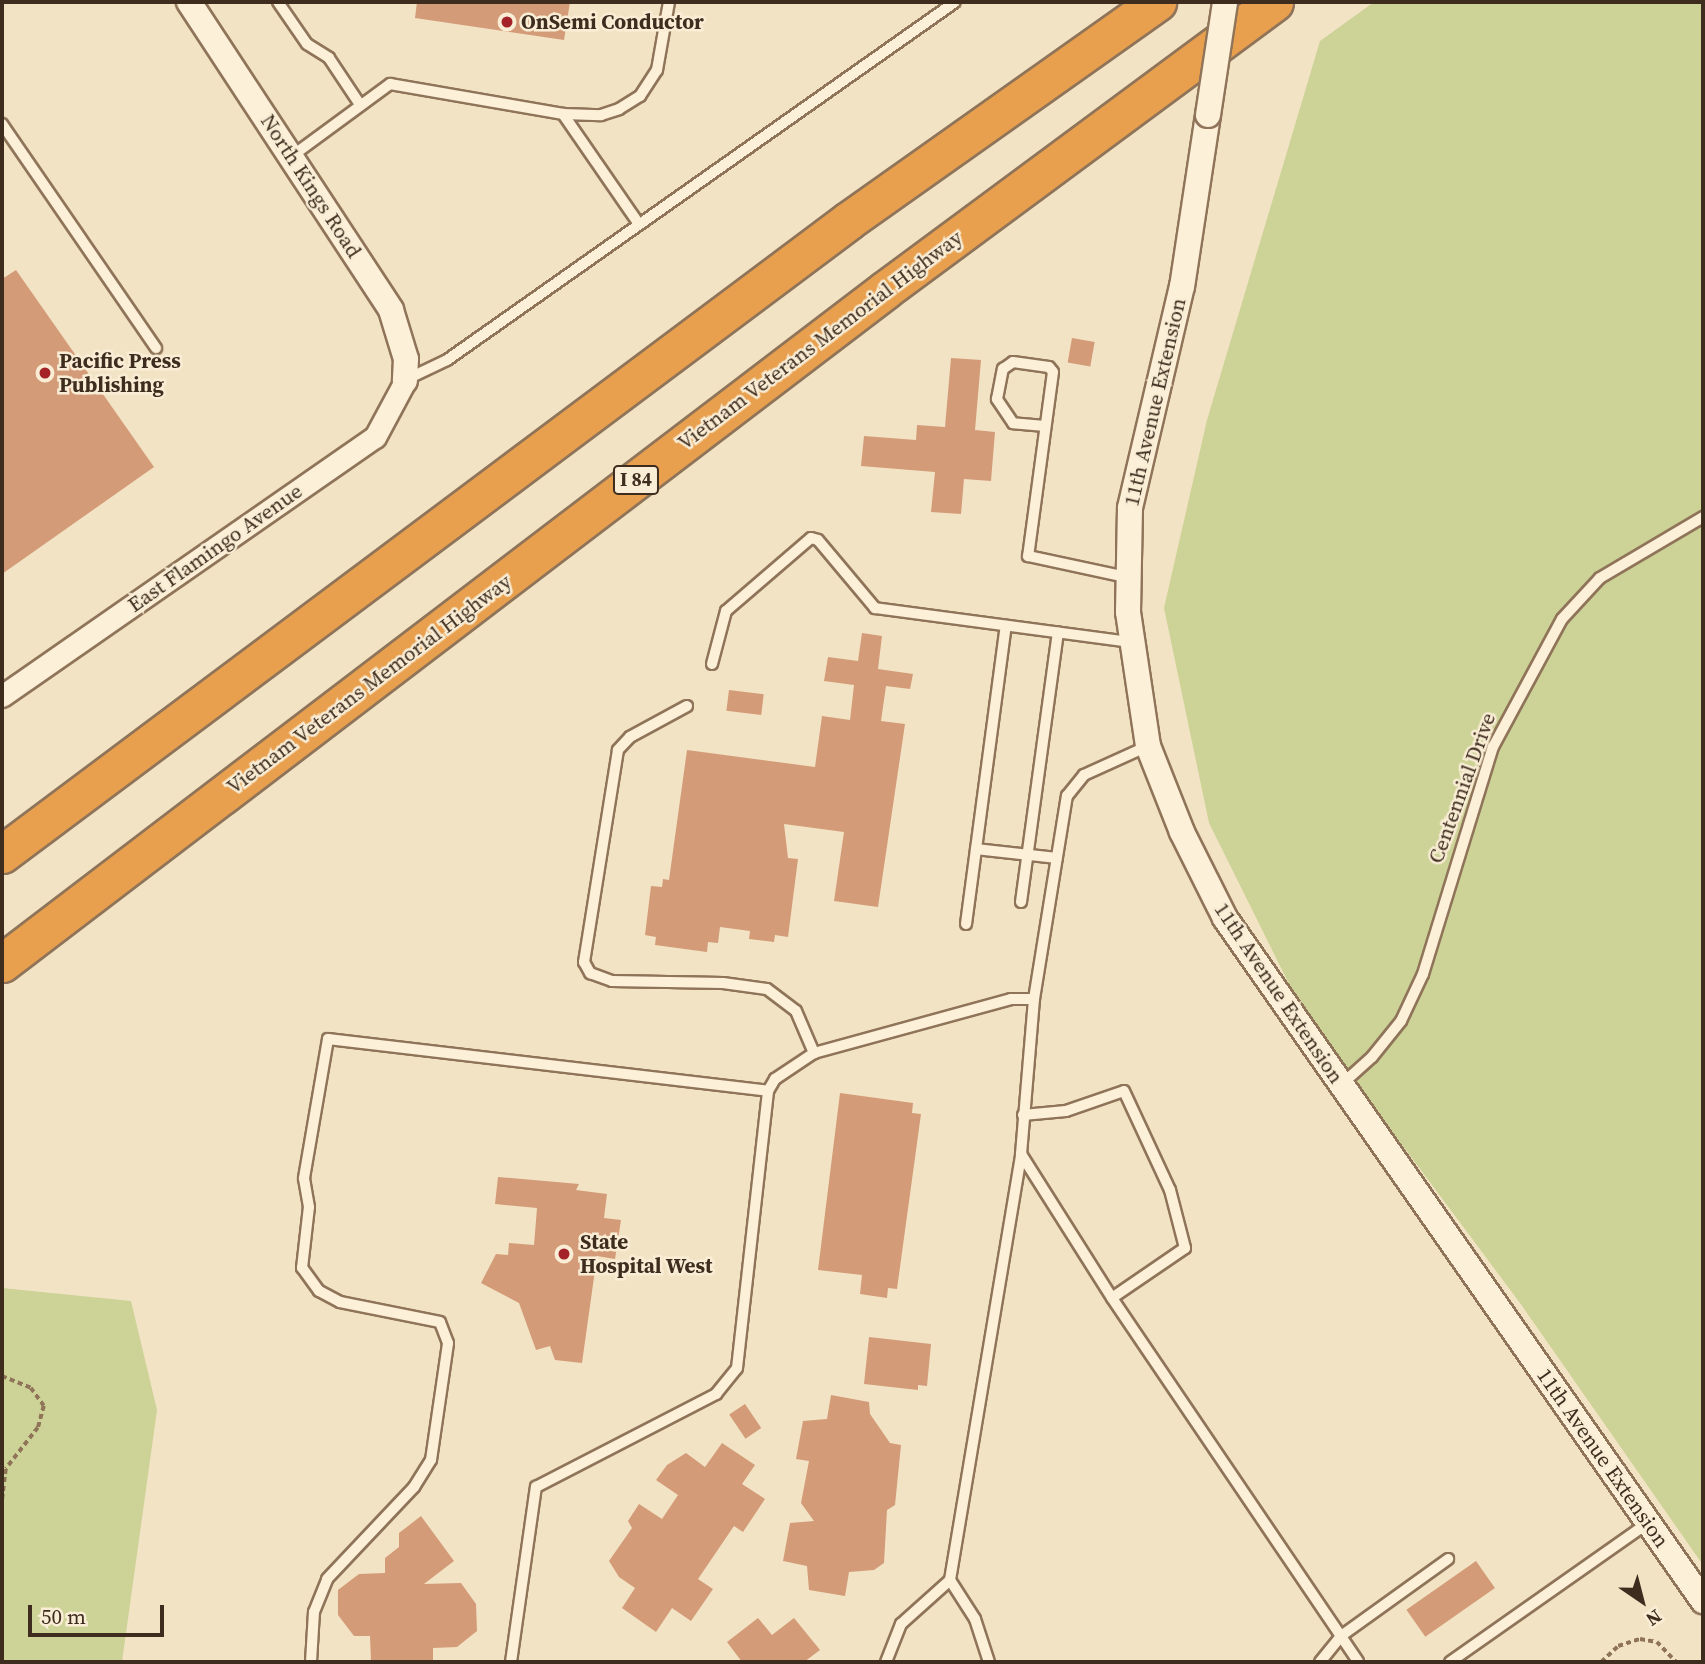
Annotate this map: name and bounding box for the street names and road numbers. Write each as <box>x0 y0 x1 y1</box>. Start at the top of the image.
street label: North Kings Road <box>255 110 367 262</box>
street label: Vietnam Veterans Memorial Highway <box>673 225 967 455</box>
street label: 11th Avenue Extension <box>1119 296 1191 508</box>
road number: I 84 <box>612 464 660 495</box>
street label: East Flamingo Avenue <box>123 478 307 618</box>
street label: Vietnam Veterans Memorial Highway <box>222 569 516 799</box>
street label: Centennial Drive <box>1423 709 1501 867</box>
street label: 11th Avenue Extension <box>1209 898 1349 1088</box>
street label: 11th Avenue Extension <box>1532 1364 1674 1552</box>

